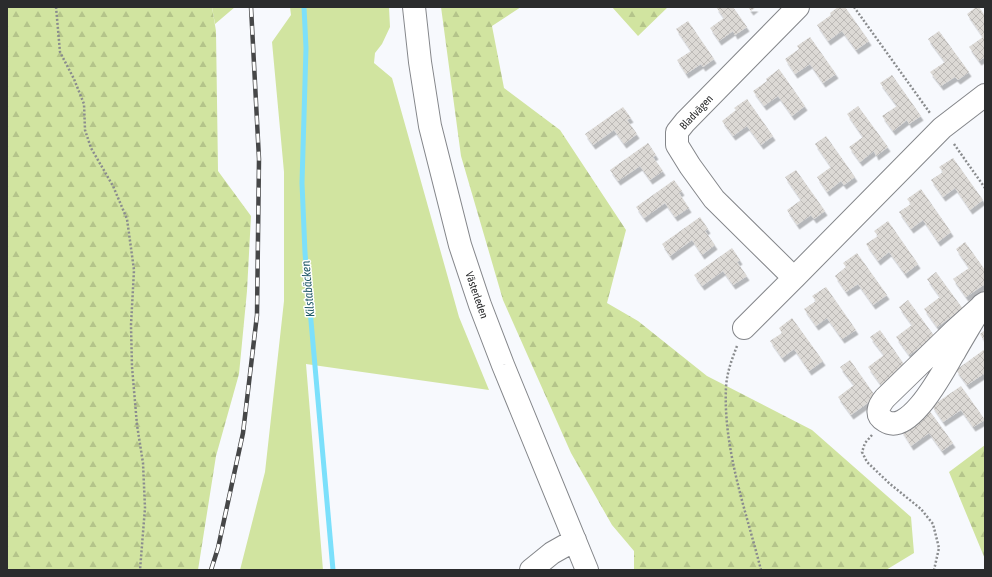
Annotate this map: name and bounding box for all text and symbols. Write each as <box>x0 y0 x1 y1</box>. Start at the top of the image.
street label: Bladvägen <box>677 92 715 132</box>
water label: Kilstabäcken <box>299 260 317 318</box>
street label: Västerleden <box>463 270 491 320</box>

